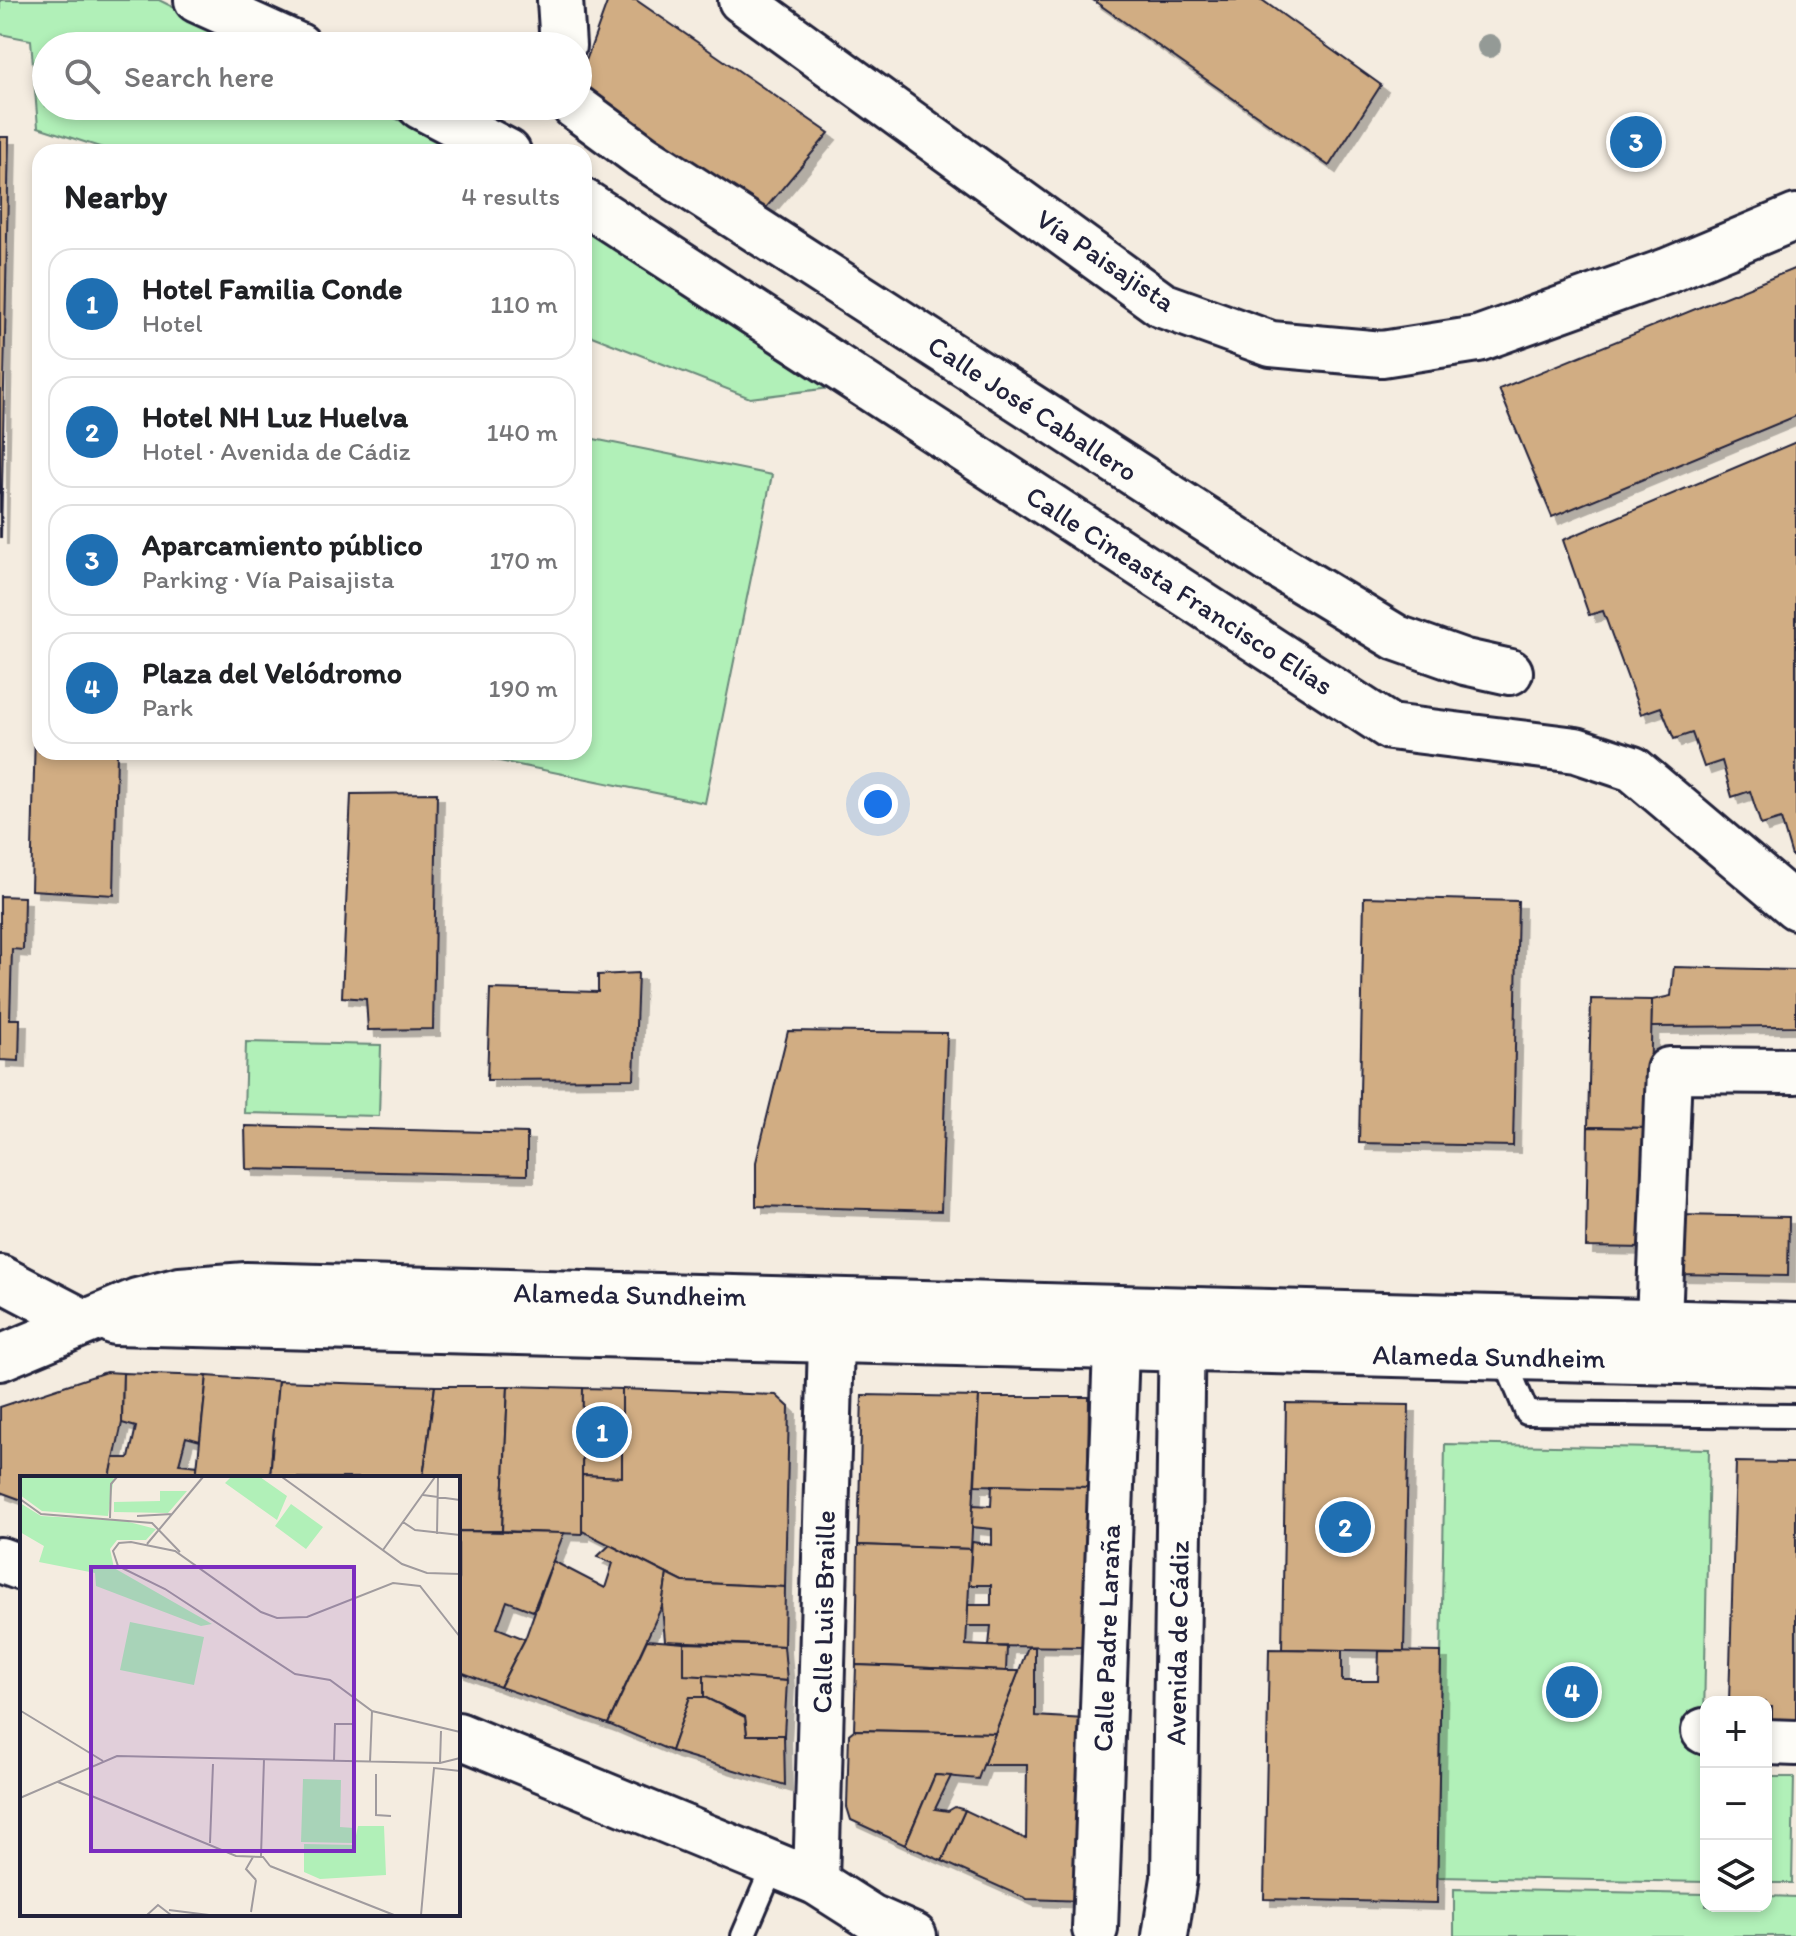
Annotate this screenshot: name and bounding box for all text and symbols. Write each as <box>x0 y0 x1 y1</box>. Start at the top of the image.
search box <box>32 32 592 120</box>
icon: search <box>60 54 104 98</box>
text: Search here <box>124 58 274 95</box>
pin: 3 <box>1610 112 1662 172</box>
text: Nearby <box>64 176 167 217</box>
text: 4 results <box>461 180 560 212</box>
street label: Vía Paisajista <box>1030 201 1182 319</box>
text: Hotel Familia Conde <box>142 270 403 307</box>
text: 1 <box>86 288 98 320</box>
text: 110 m <box>490 288 558 320</box>
text: Hotel <box>142 307 203 339</box>
street label: Calle José Caballero <box>922 328 1144 488</box>
text: Hotel NH Luz Huelva <box>142 398 408 435</box>
text: 2 <box>85 416 99 448</box>
text: 140 m <box>487 416 558 448</box>
text: Hotel · Avenida de Cádiz <box>142 435 411 467</box>
street label: Calle Cineasta Francisco Elías <box>1020 478 1340 702</box>
text: Aparcamiento público <box>142 526 423 563</box>
text: 3 <box>85 544 99 576</box>
text: 170 m <box>489 544 558 576</box>
text: Parking · Vía Paisajista <box>142 563 395 595</box>
text: Plaza del Velódromo <box>142 654 402 691</box>
text: 4 <box>84 672 100 704</box>
text: 190 m <box>489 672 558 704</box>
text: Park <box>142 691 193 723</box>
your location <box>858 784 898 824</box>
street label: Alameda Sundheim <box>513 1275 747 1313</box>
street label: Alameda Sundheim <box>1372 1337 1606 1375</box>
pin: 1 <box>576 1402 628 1462</box>
inset map <box>20 1476 460 1916</box>
pin: 2 <box>1319 1497 1371 1557</box>
street label: Calle Luis Braille <box>804 1510 842 1714</box>
street label: Calle Padre Laraña <box>1085 1523 1127 1753</box>
street label: Avenida de Cádiz <box>1158 1540 1196 1746</box>
pin: 4 <box>1546 1662 1598 1722</box>
map controls <box>1700 1696 1772 1912</box>
button: + <box>1700 1696 1772 1768</box>
button: − <box>1700 1768 1772 1840</box>
button: layers <box>1700 1840 1772 1912</box>

